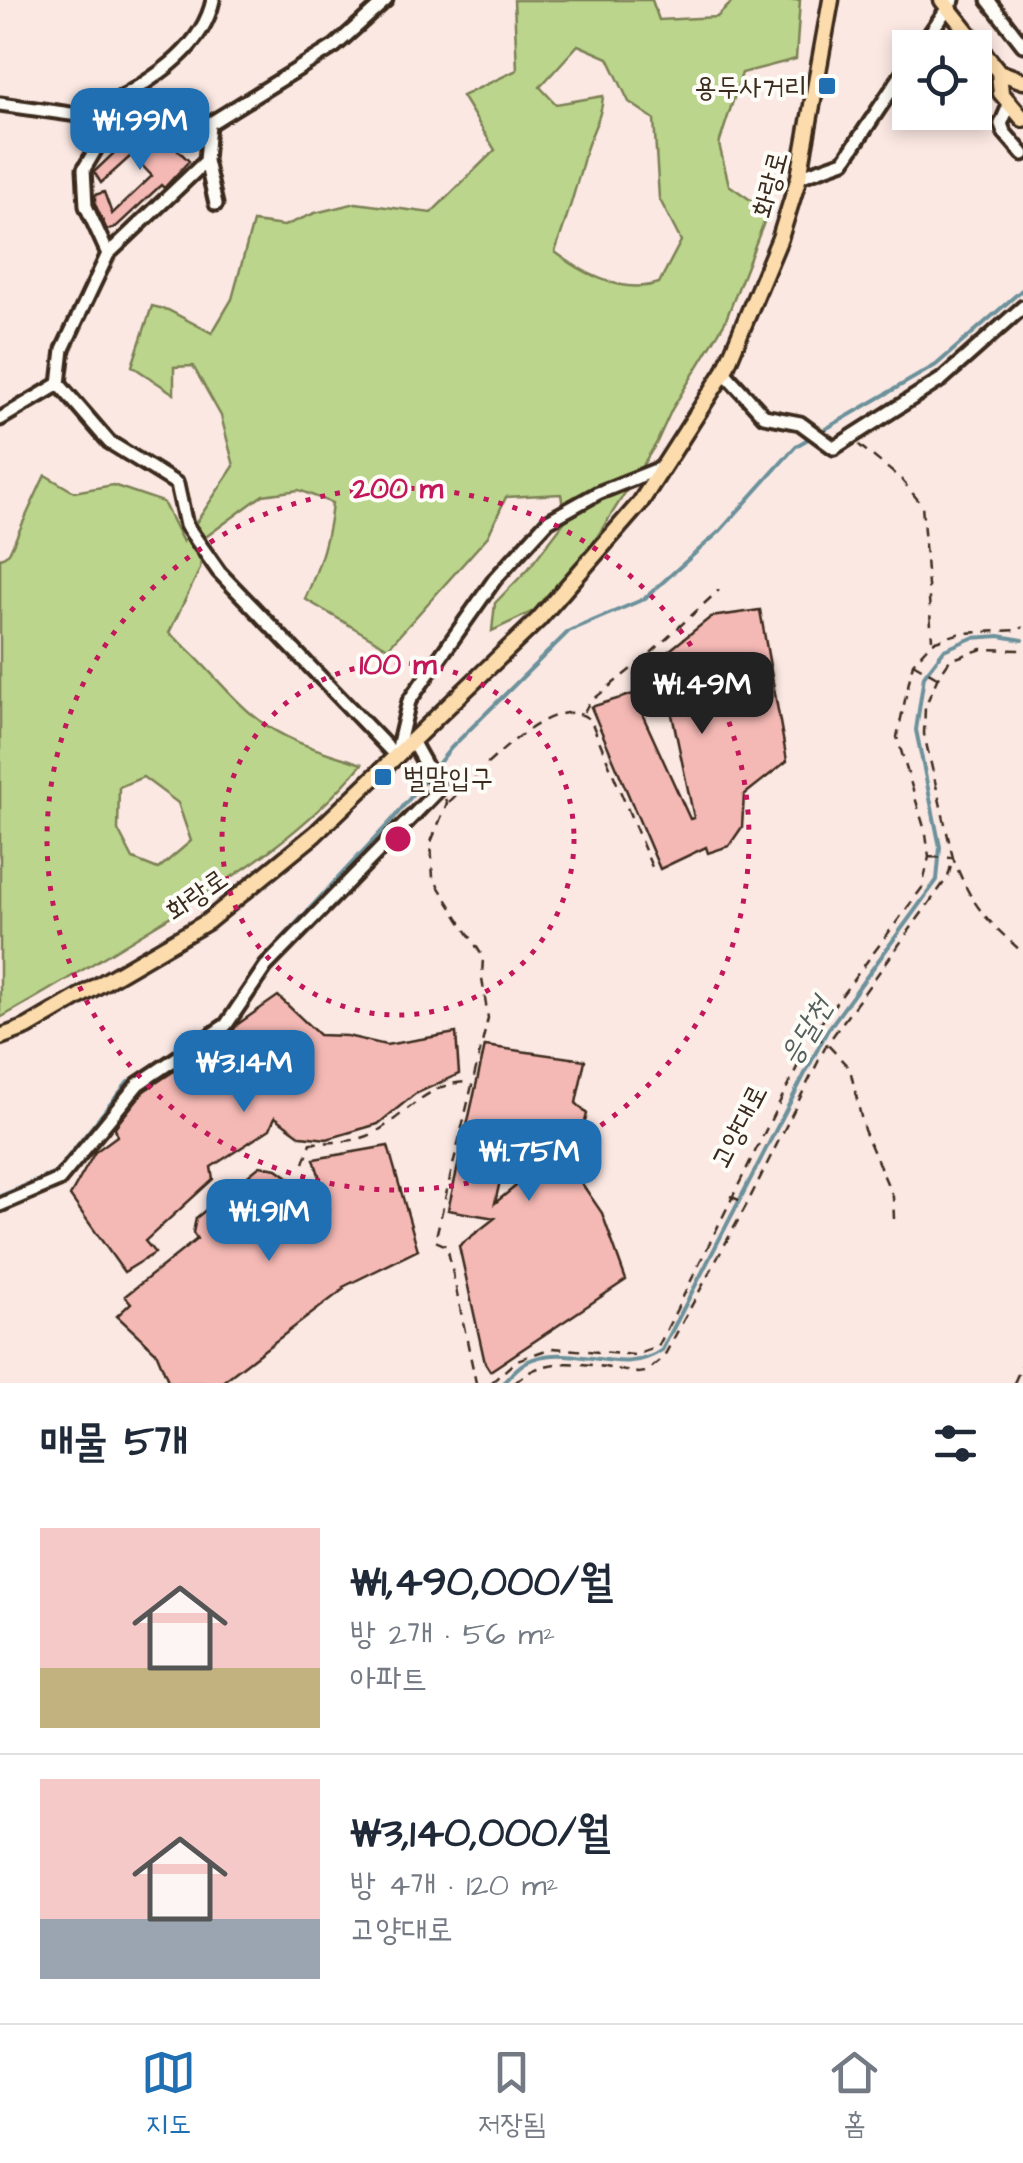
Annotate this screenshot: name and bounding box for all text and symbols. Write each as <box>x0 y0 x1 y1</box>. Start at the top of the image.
map controls <box>892 30 992 130</box>
button: locate <box>892 30 992 130</box>
place label: 용두사거리 <box>694 68 807 107</box>
marker: 용두사거리 <box>816 75 838 97</box>
pin: ₩1.99M <box>59 88 221 173</box>
text: ₩1.99M <box>92 98 188 143</box>
street label: 화랑로 <box>743 147 798 222</box>
text: 200 m <box>352 468 444 510</box>
text: 100 m <box>359 644 437 686</box>
pin: ₩1.49M <box>621 652 783 737</box>
text: ₩1.49M <box>653 662 751 707</box>
place label: 벌말입구 <box>403 759 493 798</box>
marker: 벌말입구 <box>372 766 394 788</box>
centre of rings <box>380 821 416 857</box>
street label: 화랑로 <box>158 860 236 931</box>
water label: 응달천 <box>769 987 844 1073</box>
pin: ₩3.14M <box>163 1030 325 1115</box>
text: ₩3.14M <box>196 1040 292 1085</box>
street label: 고양대로 <box>702 1078 777 1176</box>
pin: ₩1.75M <box>448 1119 610 1204</box>
text: ₩1.75M <box>478 1129 580 1174</box>
pin: ₩1.91M <box>188 1179 350 1264</box>
text: ₩1.91M <box>228 1189 310 1234</box>
text: 매물 5개 <box>40 1414 188 1472</box>
icon: filters <box>928 1416 983 1471</box>
text: ₩1,490,000/월 <box>350 1554 613 1612</box>
icon: home <box>120 1568 240 1688</box>
text: 방 2개 · 56 m² <box>350 1612 555 1657</box>
text: 아파트 <box>350 1657 427 1702</box>
text: ₩3,140,000/월 <box>350 1805 610 1863</box>
icon: home <box>120 1819 240 1939</box>
text: 방 4개 · 120 m² <box>350 1863 559 1908</box>
text: 고양대로 <box>350 1908 453 1953</box>
tab: 지도 <box>141 2045 196 2144</box>
tab: 저장됨 <box>478 2045 545 2144</box>
tab: 홈 <box>827 2045 882 2144</box>

